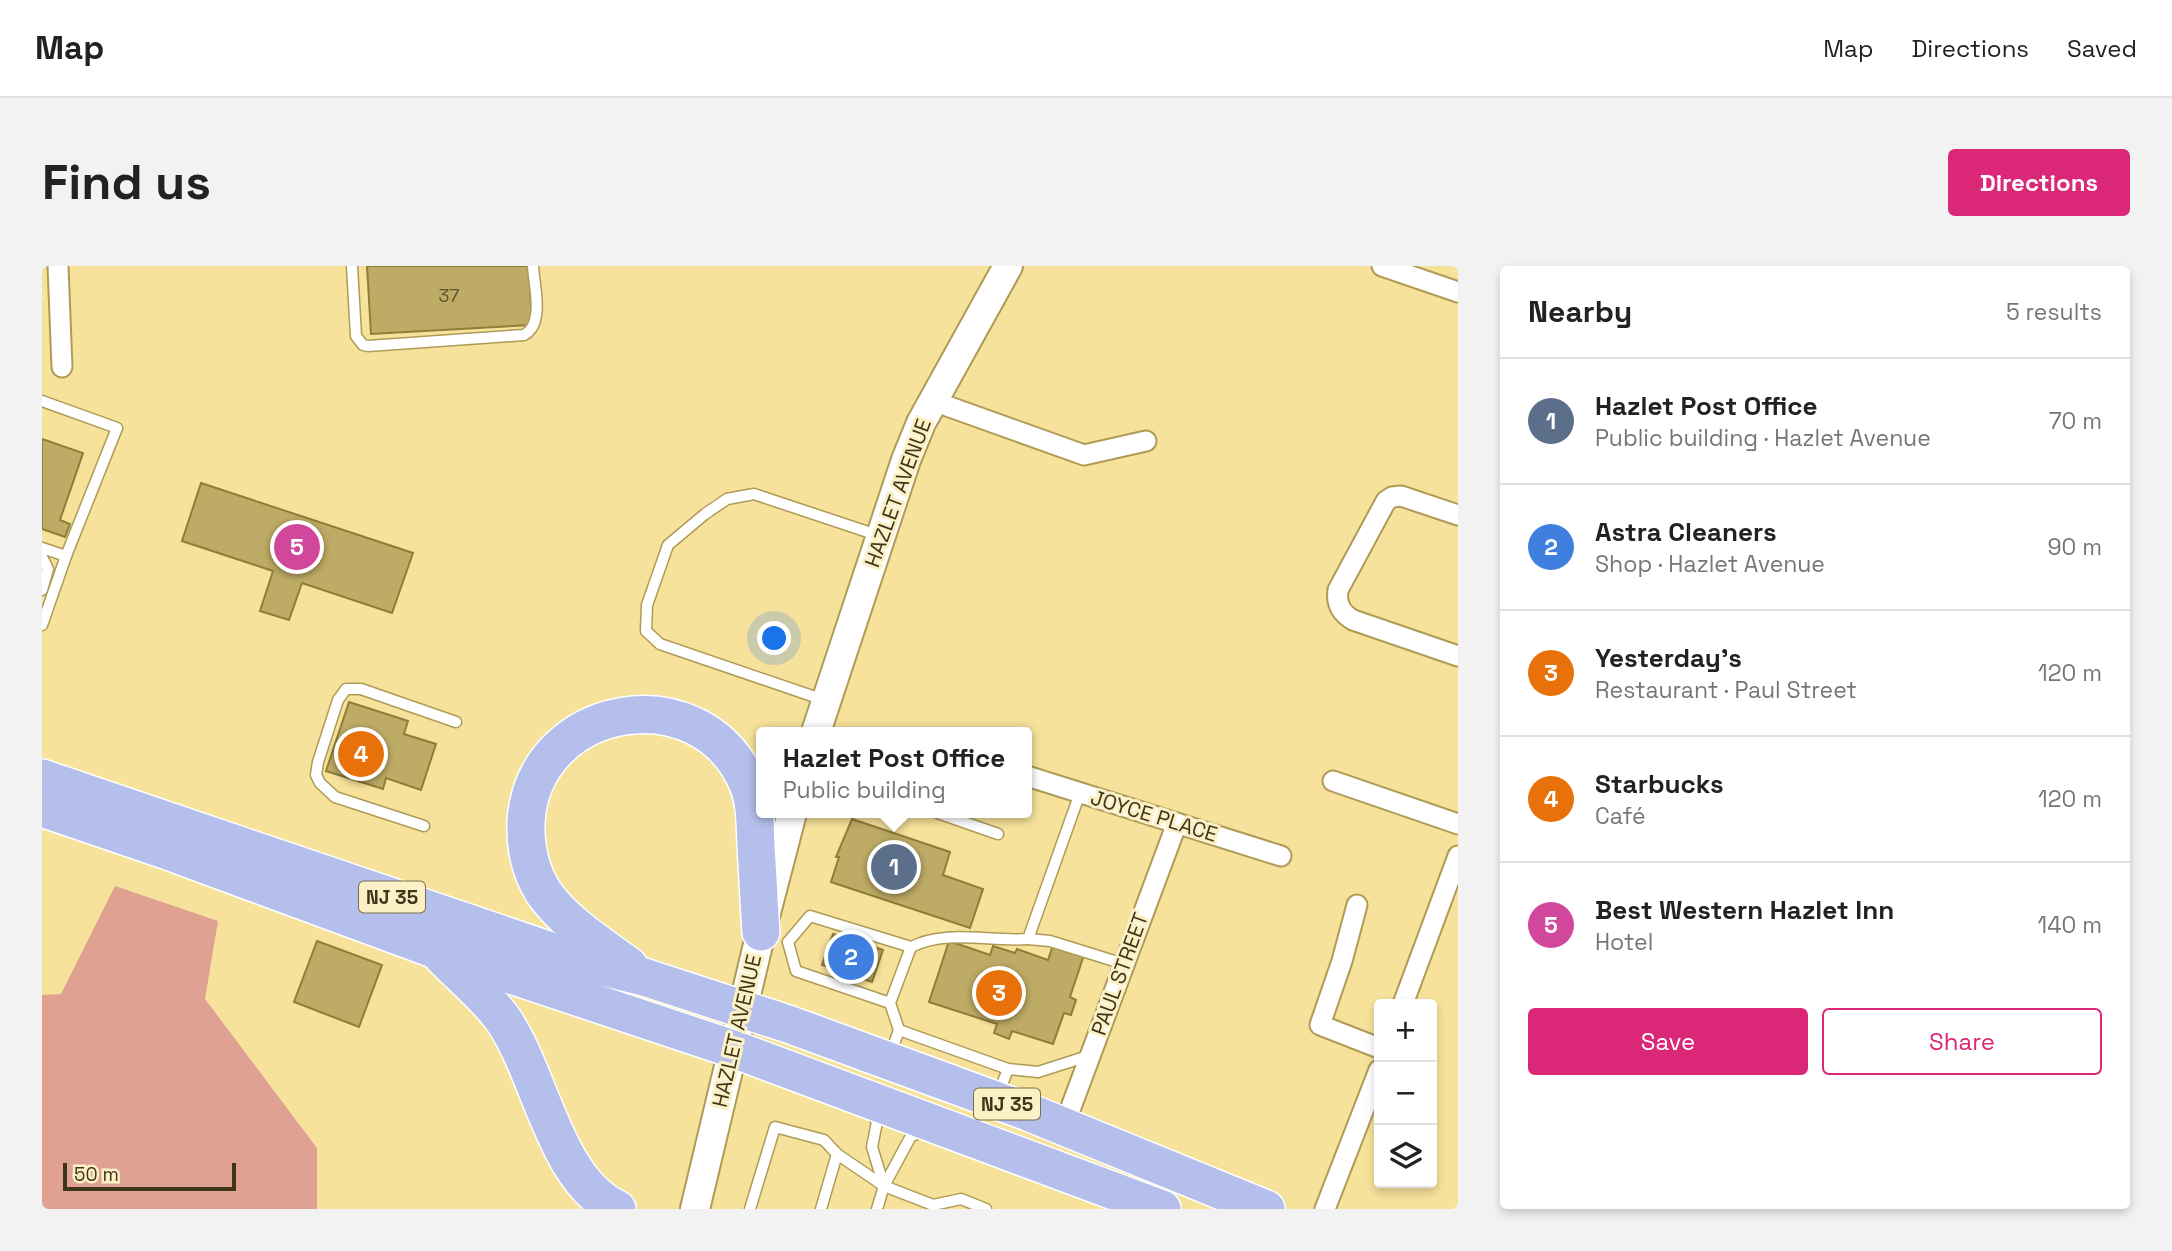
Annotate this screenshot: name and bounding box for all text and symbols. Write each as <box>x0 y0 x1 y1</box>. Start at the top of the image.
text: Map <box>35 27 104 69</box>
text: Map <box>1823 33 1873 64</box>
text: Directions <box>1911 33 2029 64</box>
text: Saved <box>2067 33 2137 64</box>
button: Directions <box>1948 149 2130 216</box>
text: Find us <box>42 151 211 213</box>
house number: 37 <box>438 284 460 307</box>
text: Nearby <box>1528 292 1632 331</box>
text: 5 results <box>2006 297 2102 327</box>
text: Hazlet Post Office <box>1595 389 1817 423</box>
text: 1 <box>1546 406 1556 436</box>
text: 70 m <box>2049 406 2102 436</box>
street label: HAZLET AVENUE <box>858 415 937 571</box>
text: Public building · Hazlet Avenue <box>1595 423 1931 453</box>
text: Astra Cleaners <box>1595 515 1777 549</box>
pin: 5 <box>274 521 320 573</box>
text: 2 <box>1544 532 1558 562</box>
text: 90 m <box>2047 532 2102 562</box>
text: Shop · Hazlet Avenue <box>1595 549 1825 579</box>
your location <box>757 621 791 655</box>
text: Yesterday's <box>1595 641 1742 675</box>
text: 3 <box>1544 658 1558 688</box>
text: 120 m <box>2038 658 2102 688</box>
text: Restaurant · Paul Street <box>1595 675 1857 705</box>
popup <box>756 727 1032 818</box>
pin: 4 <box>338 728 384 780</box>
text: Hazlet Post Office <box>783 741 1005 775</box>
text: Starbucks <box>1595 767 1724 801</box>
text: Public building <box>783 775 946 805</box>
street label: JOYCE PLACE <box>1088 783 1221 848</box>
text: 4 <box>1544 784 1558 814</box>
text: 120 m <box>2038 784 2102 814</box>
text: Café <box>1595 801 1646 831</box>
pin: 1 <box>871 841 917 893</box>
road number: NJ 35 <box>359 882 425 912</box>
text: Best Western Hazlet Inn <box>1595 893 1894 927</box>
street label: PAUL STREET <box>1085 909 1154 1039</box>
text: 5 <box>1544 910 1558 940</box>
text: 140 m <box>2038 910 2102 940</box>
text: Hotel <box>1595 927 1653 957</box>
pin: 2 <box>828 931 874 983</box>
street label: HAZLET AVENUE <box>706 952 767 1110</box>
pin: 3 <box>976 967 1022 1019</box>
map controls <box>1374 999 1437 1188</box>
button: + <box>1374 999 1437 1062</box>
button: Save <box>1528 1008 1808 1075</box>
button: Share <box>1822 1008 2102 1075</box>
button: − <box>1374 1062 1437 1125</box>
road number: NJ 35 <box>974 1088 1040 1119</box>
button: layers <box>1374 1125 1437 1188</box>
scale bar <box>63 1160 236 1192</box>
text: 50 m <box>74 1162 119 1187</box>

